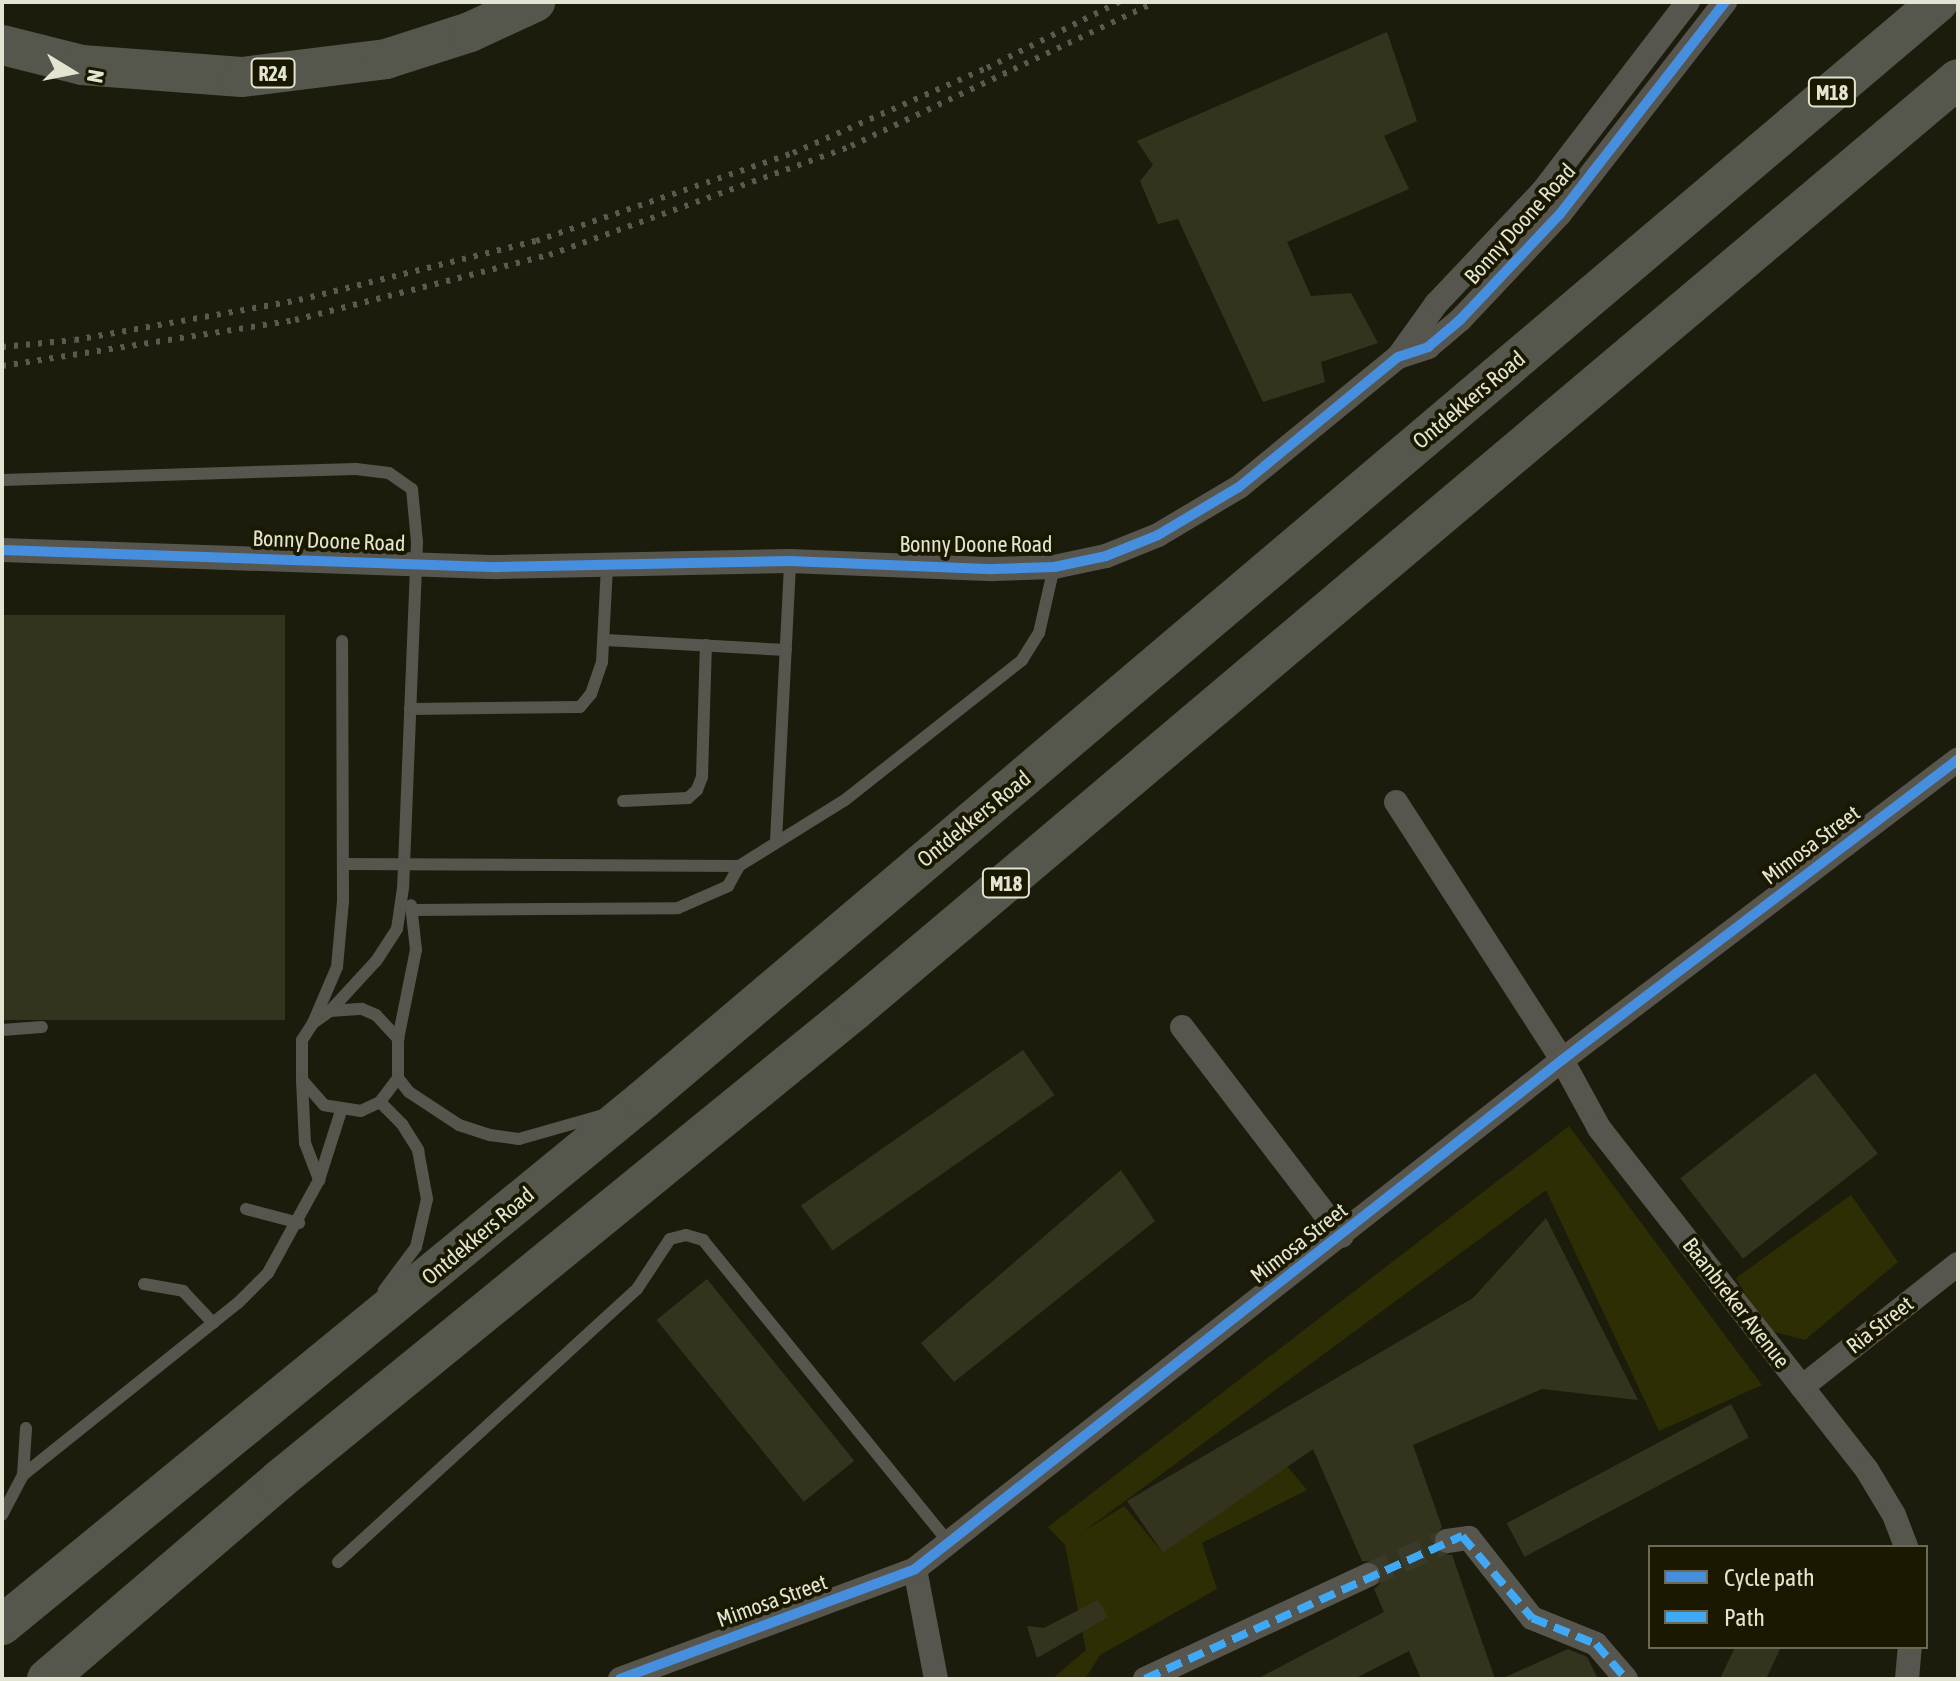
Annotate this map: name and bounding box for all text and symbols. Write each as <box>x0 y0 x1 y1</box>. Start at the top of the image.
north arrow <box>32 32 112 112</box>
road number: R24 <box>249 57 297 89</box>
text: N <box>82 68 110 85</box>
road number: M18 <box>1806 76 1858 108</box>
street label: Bonny Doone Road <box>1459 158 1581 290</box>
street label: Ontdekkers Road <box>1408 345 1530 455</box>
street label: Bonny Doone Road <box>252 525 406 557</box>
street label: Bonny Doone Road <box>900 532 1052 558</box>
street label: Ontdekkers Road <box>912 765 1036 873</box>
street label: Mimosa Street <box>1757 800 1865 890</box>
road number: M18 <box>980 867 1032 899</box>
street label: Ontdekkers Road <box>417 1181 539 1291</box>
street label: Mimosa Street <box>1245 1197 1353 1289</box>
street label: Baanbreker Avenue <box>1677 1233 1795 1373</box>
street label: Ria Street <box>1841 1291 1919 1359</box>
legend <box>1648 1545 1928 1649</box>
text: Cycle path <box>1724 1564 1815 1591</box>
street label: Mimosa Street <box>713 1569 831 1633</box>
text: Path <box>1724 1604 1765 1631</box>

